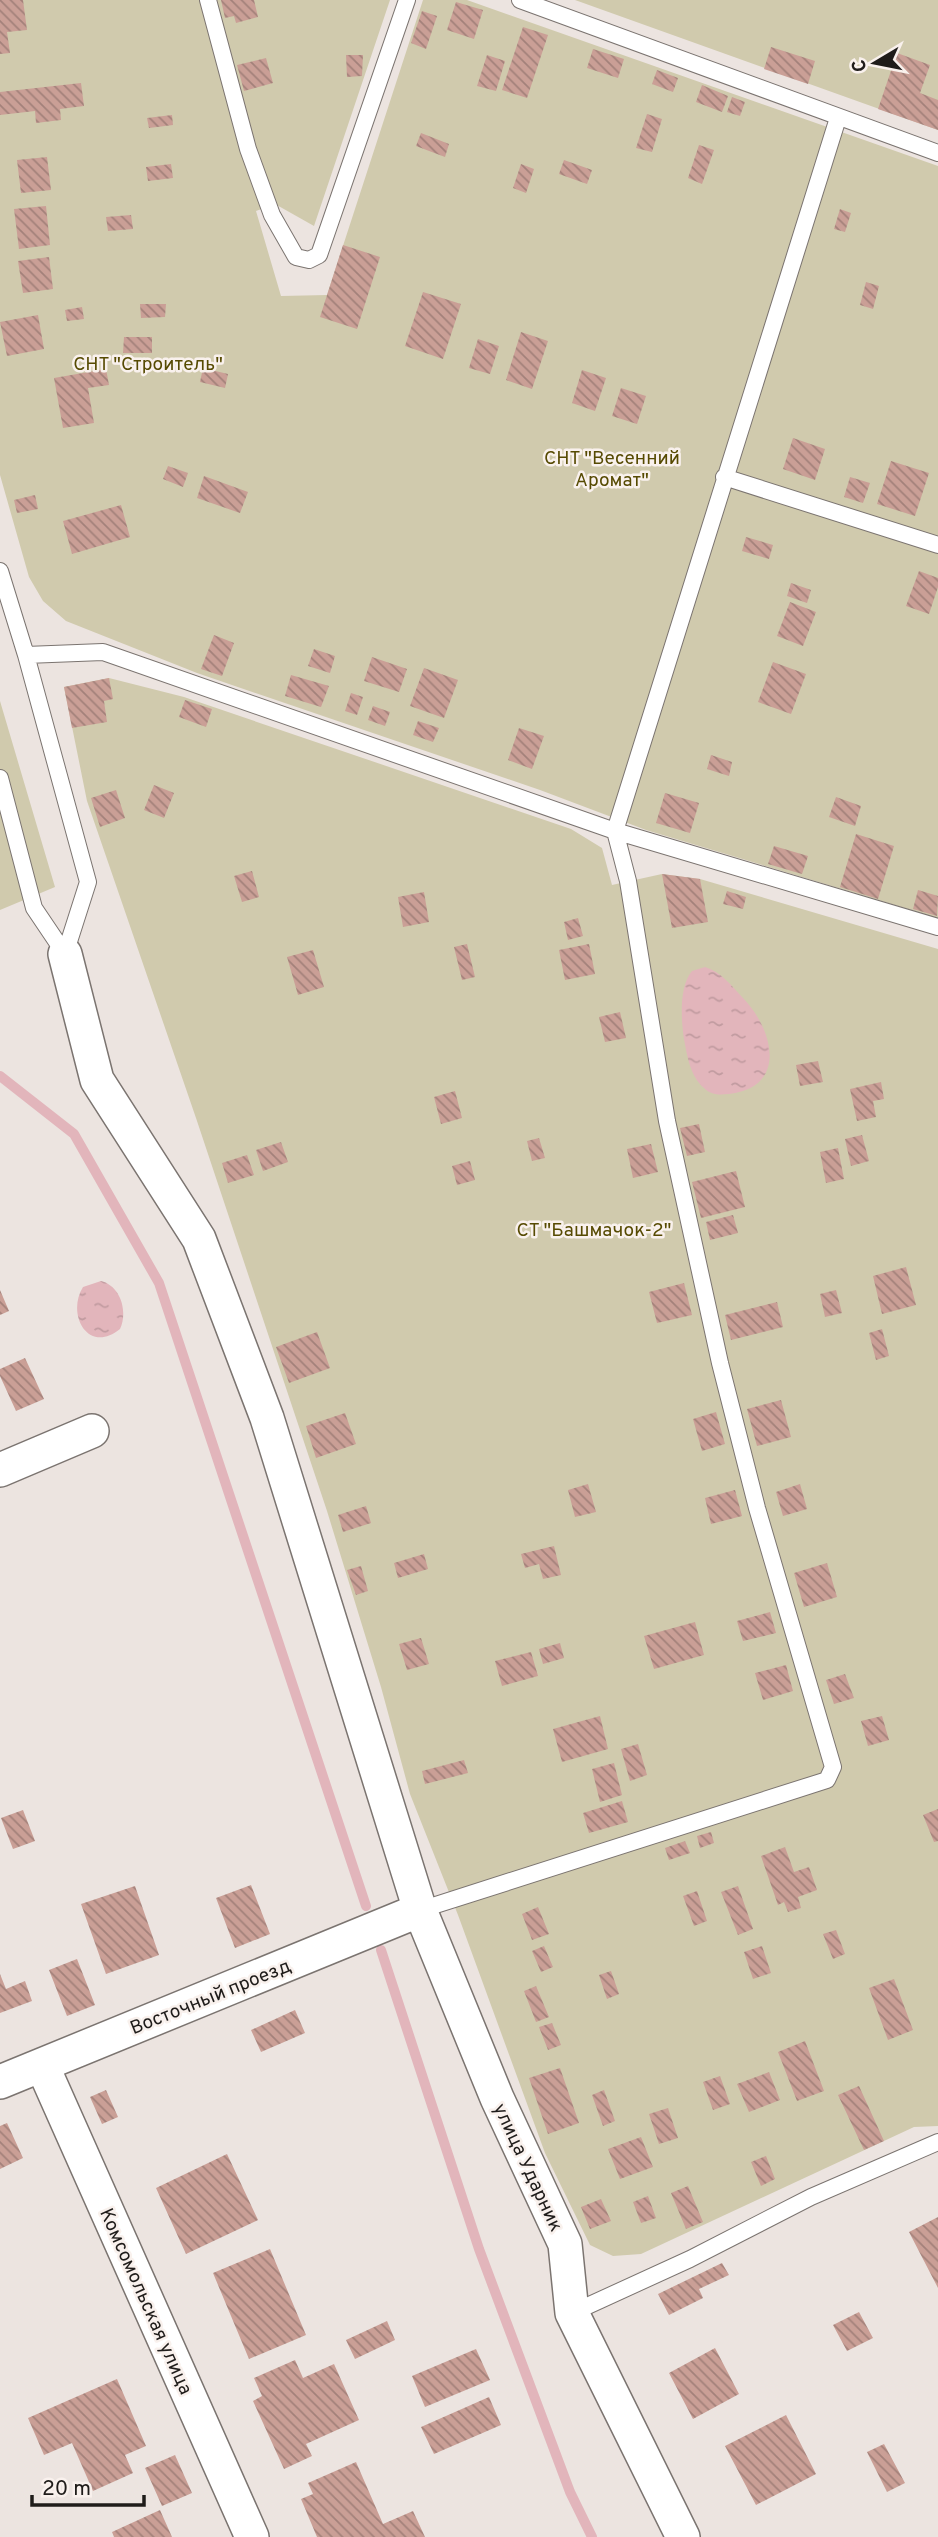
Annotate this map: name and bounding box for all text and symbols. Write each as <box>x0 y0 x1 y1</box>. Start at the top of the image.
north arrow <box>840 28 910 98</box>
text: С <box>847 58 873 74</box>
park label: СНТ "Строитель" <box>73 353 223 377</box>
park label: СНТ "Весенний Аромат" <box>544 447 680 493</box>
park label: СТ "Башмачок-2" <box>517 1219 671 1243</box>
street label: Восточный проезд <box>127 1955 295 2041</box>
street label: улица Ударник <box>487 2100 567 2236</box>
street label: Комсомольская улица <box>93 2205 197 2399</box>
scale bar <box>32 2464 144 2508</box>
text: 20 m <box>42 2476 91 2503</box>

